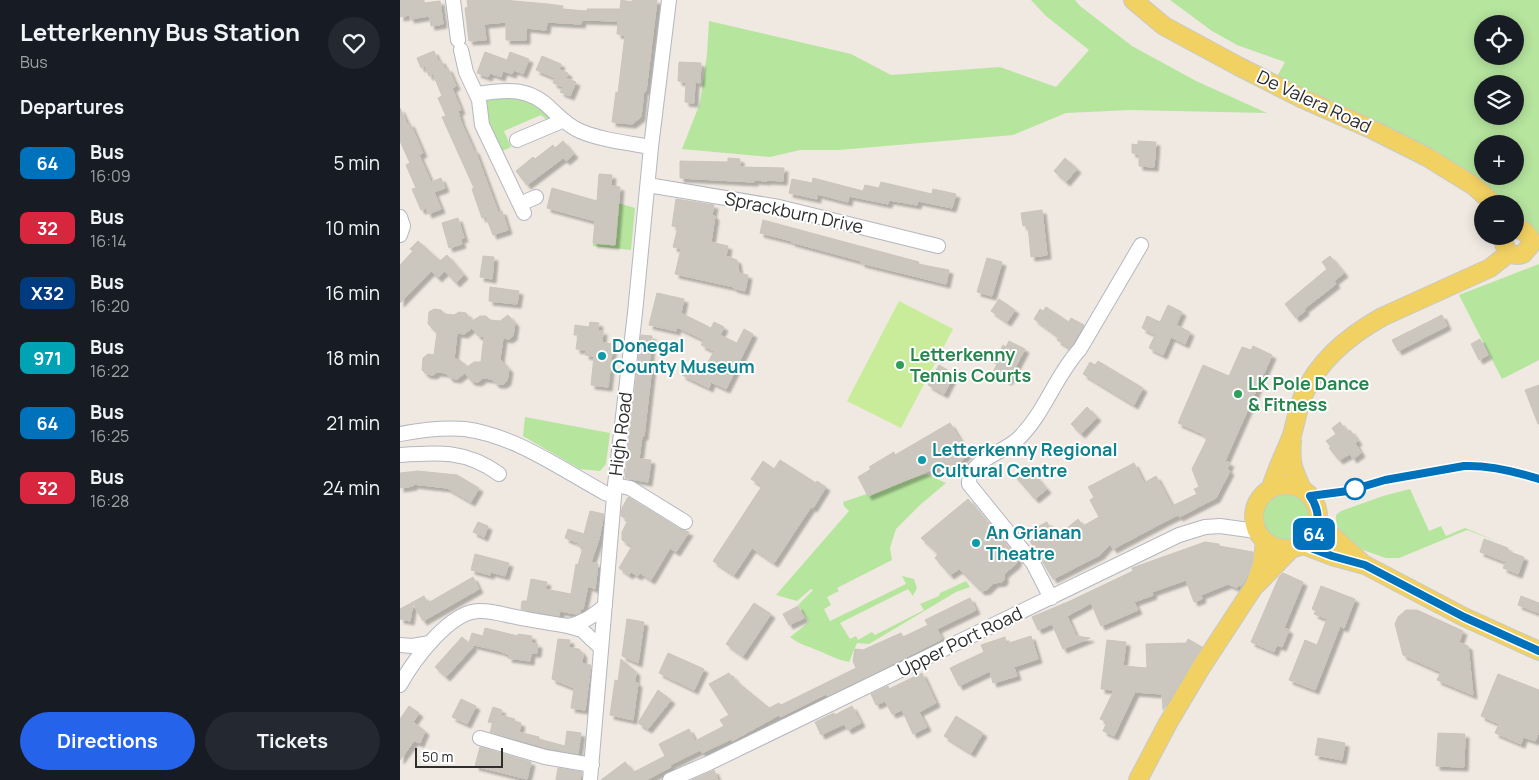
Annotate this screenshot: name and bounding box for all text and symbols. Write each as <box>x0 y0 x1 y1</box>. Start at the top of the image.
text: Letterkenny Bus Station <box>20 15 300 48</box>
map controls <box>1474 15 1524 245</box>
button: locate <box>1474 15 1524 65</box>
button: heart <box>328 17 380 69</box>
text: Bus <box>20 51 48 73</box>
street label: De Valera Road <box>1253 64 1375 138</box>
button: layers <box>1474 75 1524 125</box>
text: Departures <box>20 94 124 120</box>
button: + <box>1474 135 1524 185</box>
text: Bus <box>90 139 124 165</box>
text: 5 min <box>333 150 380 176</box>
text: 64 <box>36 151 59 175</box>
text: 16:09 <box>90 165 131 187</box>
street label: Sprackburn Drive <box>723 186 866 238</box>
button: − <box>1474 195 1524 245</box>
text: Bus <box>90 204 124 230</box>
text: 10 min <box>325 215 380 241</box>
text: 32 <box>37 216 58 240</box>
text: 16:14 <box>90 230 127 252</box>
text: Bus <box>90 269 124 295</box>
text: 16 min <box>325 280 380 306</box>
text: X32 <box>31 281 64 305</box>
text: 16:20 <box>90 295 130 317</box>
place label: Donegal County Museum <box>612 333 755 378</box>
text: Bus <box>90 334 124 360</box>
place label: Letterkenny Tennis Courts <box>910 342 1032 387</box>
text: 18 min <box>326 345 380 371</box>
text: 971 <box>33 346 62 370</box>
marker: Donegal County Museum <box>596 350 608 362</box>
marker: Letterkenny Tennis Courts <box>894 359 906 371</box>
text: 16:22 <box>90 360 129 382</box>
place label: LK Pole Dance & Fitness <box>1248 371 1370 416</box>
marker: LK Pole Dance & Fitness <box>1232 388 1244 400</box>
street label: High Road <box>603 391 637 477</box>
text: Bus <box>90 399 124 425</box>
text: 21 min <box>326 410 380 436</box>
text: 64 <box>36 411 59 435</box>
text: 16:25 <box>90 425 129 447</box>
place label: Letterkenny Regional Cultural Centre <box>932 437 1118 482</box>
marker: Letterkenny Regional Cultural Centre <box>916 454 928 466</box>
text: Bus <box>90 464 124 490</box>
text: 24 min <box>323 475 380 501</box>
text: 32 <box>37 476 58 500</box>
unlabelled marker <box>1344 478 1366 500</box>
text: 16:28 <box>90 490 129 512</box>
line badge: 64 <box>1292 518 1336 550</box>
place label: An Grianan Theatre <box>986 520 1082 565</box>
text: 64 <box>1303 522 1325 546</box>
marker: An Grianan Theatre <box>970 537 982 549</box>
street label: Upper Port Road <box>893 601 1026 682</box>
button: Directions <box>20 712 195 770</box>
button: Tickets <box>205 712 380 770</box>
scale bar <box>415 745 502 768</box>
text: 50 m <box>422 747 453 766</box>

